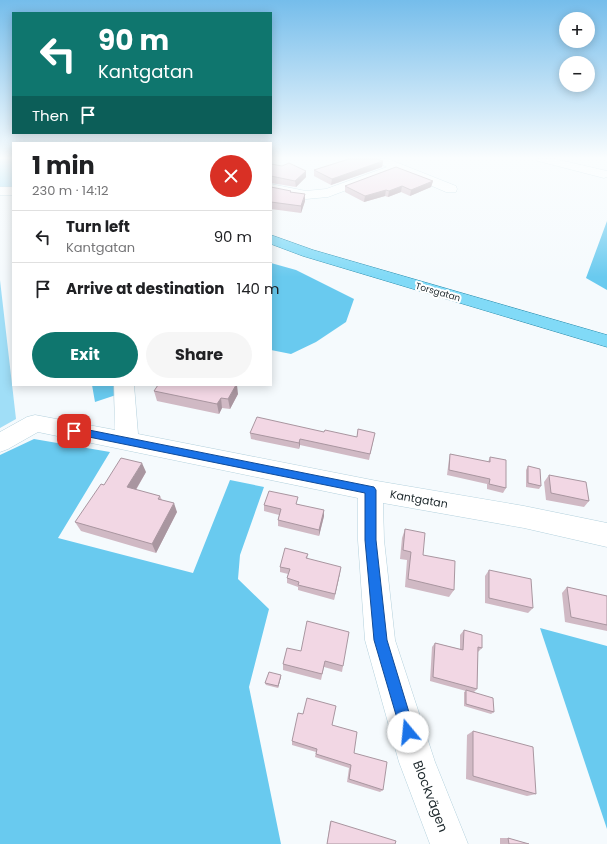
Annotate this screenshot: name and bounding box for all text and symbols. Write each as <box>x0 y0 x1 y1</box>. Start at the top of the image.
map controls <box>559 12 595 92</box>
button: + <box>559 12 595 48</box>
text: 90 m <box>98 21 169 60</box>
icon: left <box>32 28 84 80</box>
button: − <box>559 56 595 92</box>
text: Kantgatan <box>98 59 194 84</box>
icon: arrive <box>77 104 99 126</box>
text: Then <box>32 105 69 126</box>
text: 1 min <box>32 149 95 182</box>
button: close <box>210 155 252 197</box>
text: 230 m · 14:12 <box>32 181 109 200</box>
text: Turn left <box>66 216 130 237</box>
icon: left <box>32 226 54 248</box>
text: 90 m <box>214 226 252 247</box>
text: Kantgatan <box>66 238 135 257</box>
icon: arrive <box>32 278 54 300</box>
text: Arrive at destination <box>66 278 224 299</box>
text: 140 m <box>236 278 280 299</box>
street label: Torsgatan <box>414 280 462 304</box>
button: Exit <box>32 332 138 378</box>
button: Share <box>146 332 252 378</box>
pin <box>57 414 91 448</box>
icon: arrive <box>63 420 85 442</box>
street label: Kantgatan <box>389 486 449 512</box>
position arrow <box>387 711 429 753</box>
street label: Blockvägen <box>408 758 453 835</box>

